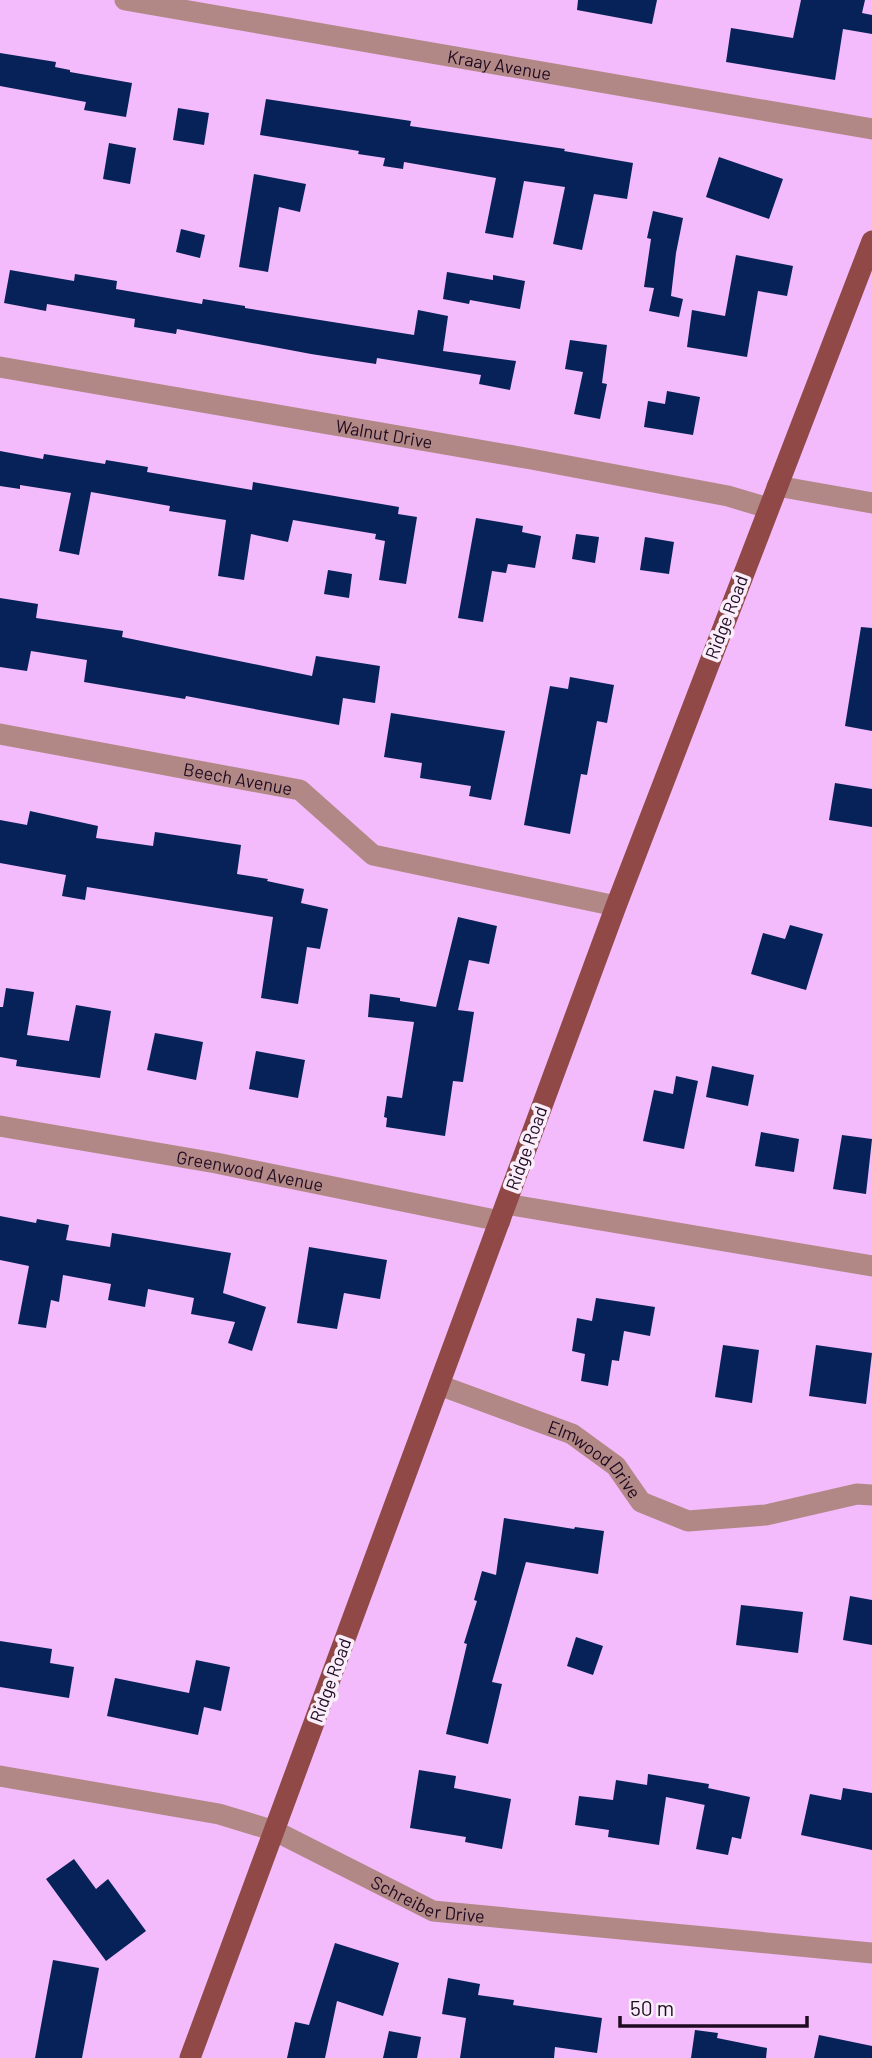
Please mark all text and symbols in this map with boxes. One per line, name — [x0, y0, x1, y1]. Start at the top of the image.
street label: Kraay Avenue — [446, 45, 553, 84]
street label: Walnut Drive — [334, 414, 434, 453]
street label: Ridge Road — [700, 572, 752, 662]
street label: Beech Avenue — [182, 757, 294, 799]
street label: Ridge Road — [501, 1103, 551, 1193]
street label: Greenwood Avenue — [175, 1145, 325, 1196]
street label: Elmwood Drive — [545, 1415, 646, 1502]
street label: Ridge Road — [305, 1635, 355, 1725]
street label: Schreiber Drive — [368, 1871, 486, 1927]
scale bar — [620, 1984, 807, 2028]
text: 50 m — [630, 1995, 674, 2020]

